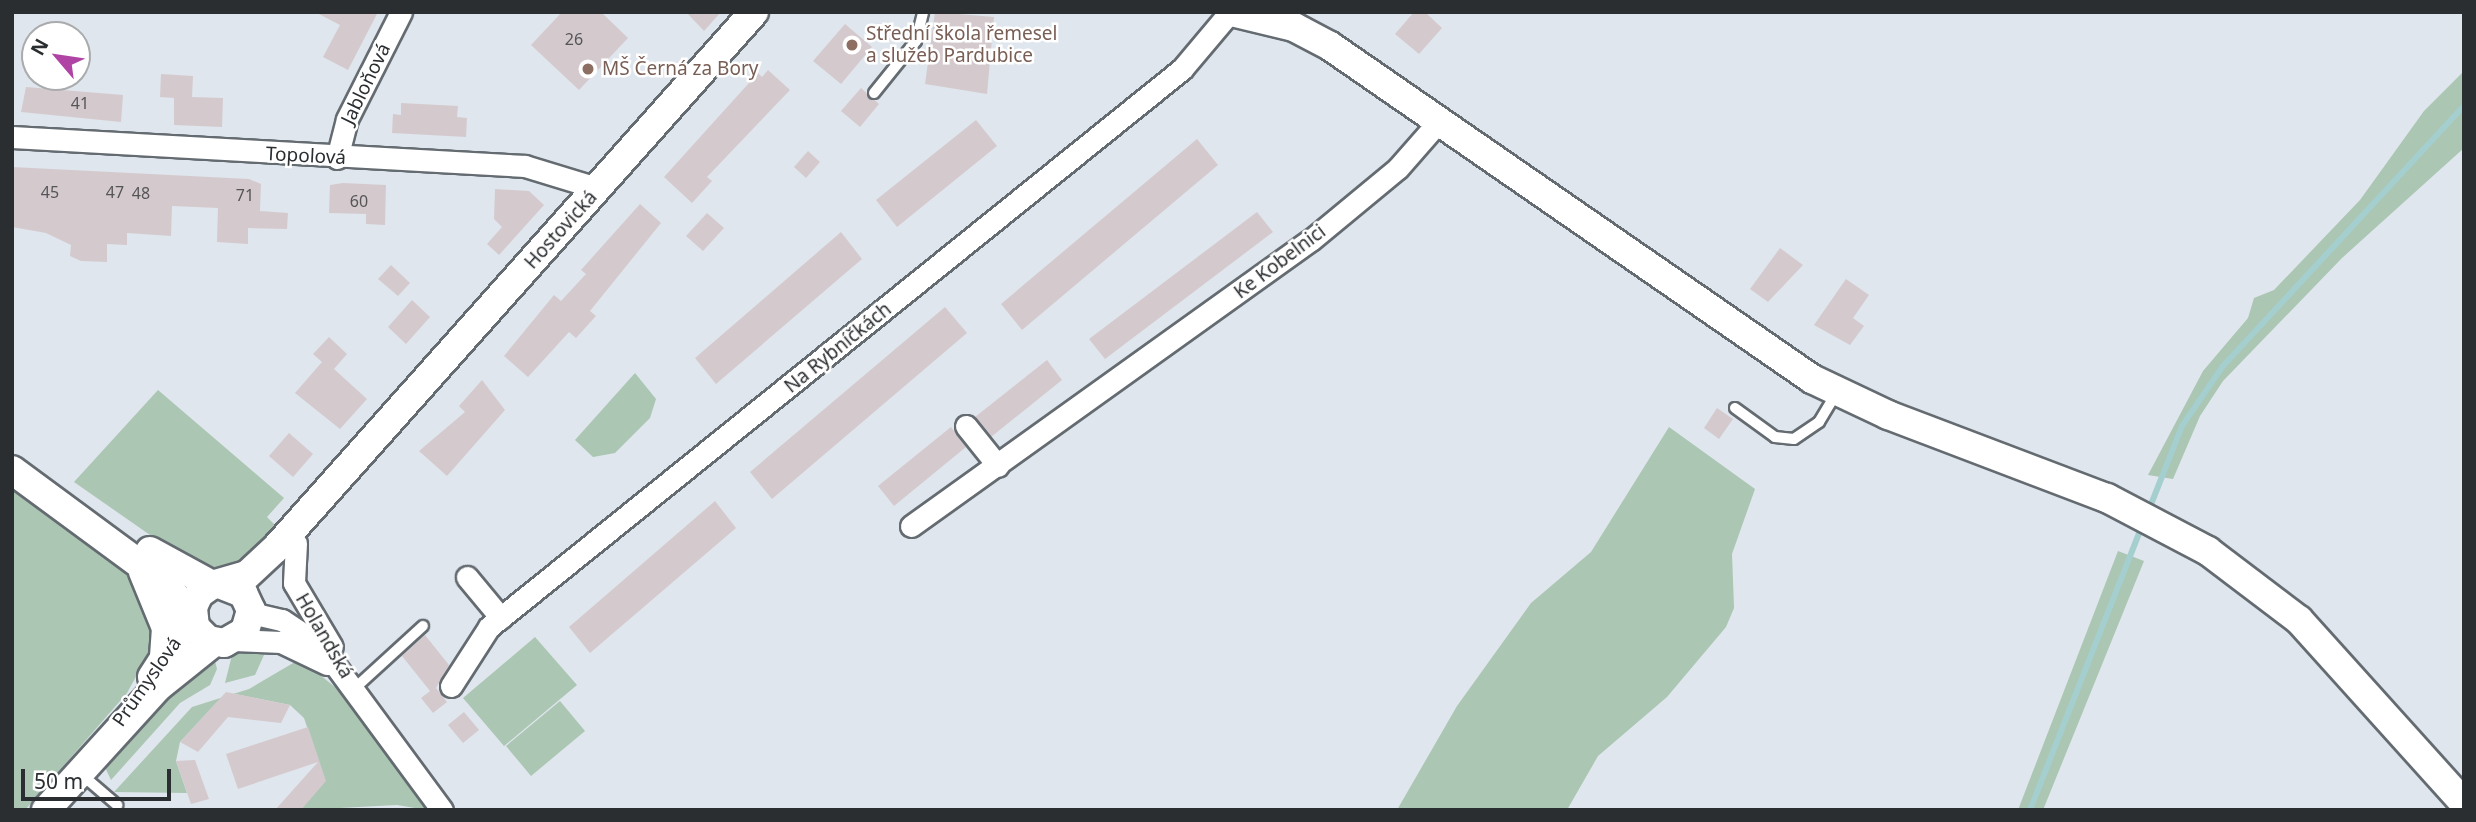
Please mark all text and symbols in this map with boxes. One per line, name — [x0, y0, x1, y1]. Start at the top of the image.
north arrow — [21, 21, 91, 91]
place label: Střední škola řemesel a služeb Pardubice — [866, 23, 1057, 67]
house number: 26 — [565, 29, 583, 49]
text: N — [24, 34, 54, 60]
marker: Střední škola řemesel a služeb Pardubice — [844, 37, 860, 53]
street label: Jabloňová — [337, 40, 395, 128]
place label: MŠ Černá za Bory — [602, 58, 758, 80]
marker: MŠ Černá za Bory — [580, 61, 596, 77]
house number: 41 — [71, 93, 89, 113]
street label: Topolová — [265, 143, 347, 169]
house number: 45 — [41, 182, 59, 202]
house number: 47 — [106, 182, 124, 202]
house number: 48 — [132, 183, 150, 203]
house number: 71 — [236, 185, 254, 205]
street label: Hostovická — [520, 186, 602, 274]
house number: 60 — [350, 191, 368, 211]
street label: Ke Kobelnici — [1230, 220, 1330, 304]
street label: Na Rybníčkách — [780, 298, 896, 398]
street label: Holandská — [291, 589, 357, 683]
street label: Průmyslová — [108, 633, 186, 731]
scale bar — [24, 756, 175, 800]
text: 50 m — [34, 767, 83, 795]

